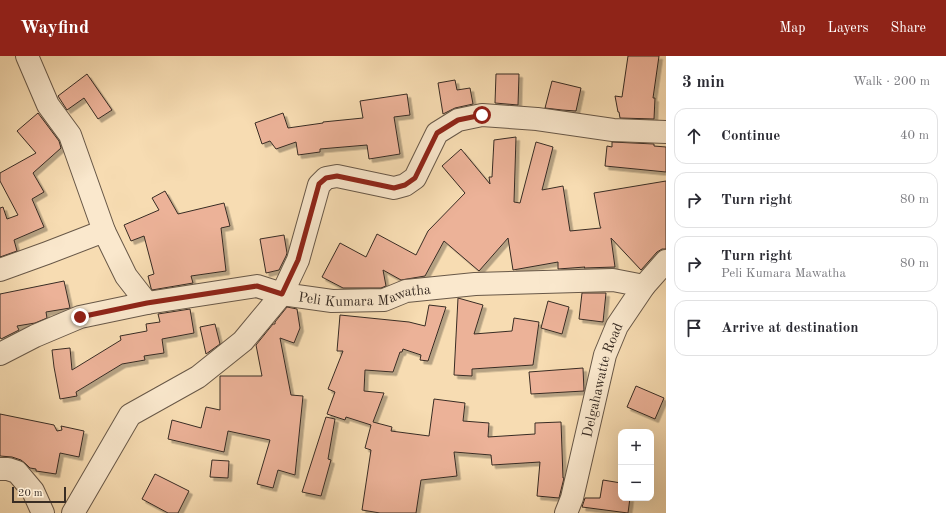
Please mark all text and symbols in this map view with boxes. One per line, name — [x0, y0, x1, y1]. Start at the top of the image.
text: Wayfind — [20, 19, 89, 38]
text: Map — [780, 21, 806, 35]
text: Layers — [828, 21, 869, 35]
text: Share — [891, 21, 926, 35]
text: 3 min — [682, 74, 725, 91]
text: Walk · 200 m — [853, 75, 930, 88]
route start — [473, 106, 491, 124]
icon: ahead — [683, 125, 705, 147]
text: Continue — [721, 129, 780, 144]
text: 40 m — [900, 129, 929, 142]
icon: right — [683, 189, 705, 211]
text: Turn right — [721, 193, 792, 208]
text: 80 m — [900, 193, 929, 206]
text: Turn right — [721, 249, 792, 264]
icon: right — [683, 253, 705, 275]
text: 80 m — [900, 257, 929, 270]
text: Peli Kumara Mawatha — [721, 267, 846, 280]
street label: Peli Kumara Mawatha — [297, 283, 432, 309]
route end — [71, 308, 89, 326]
icon: arrive — [683, 317, 705, 339]
street label: Delgahawatte Road — [580, 321, 626, 439]
text: Arrive at destination — [721, 321, 859, 336]
map controls — [618, 429, 654, 501]
button: + — [618, 429, 654, 465]
button: − — [618, 465, 654, 501]
scale bar — [12, 485, 66, 504]
text: 20 m — [18, 488, 43, 499]

